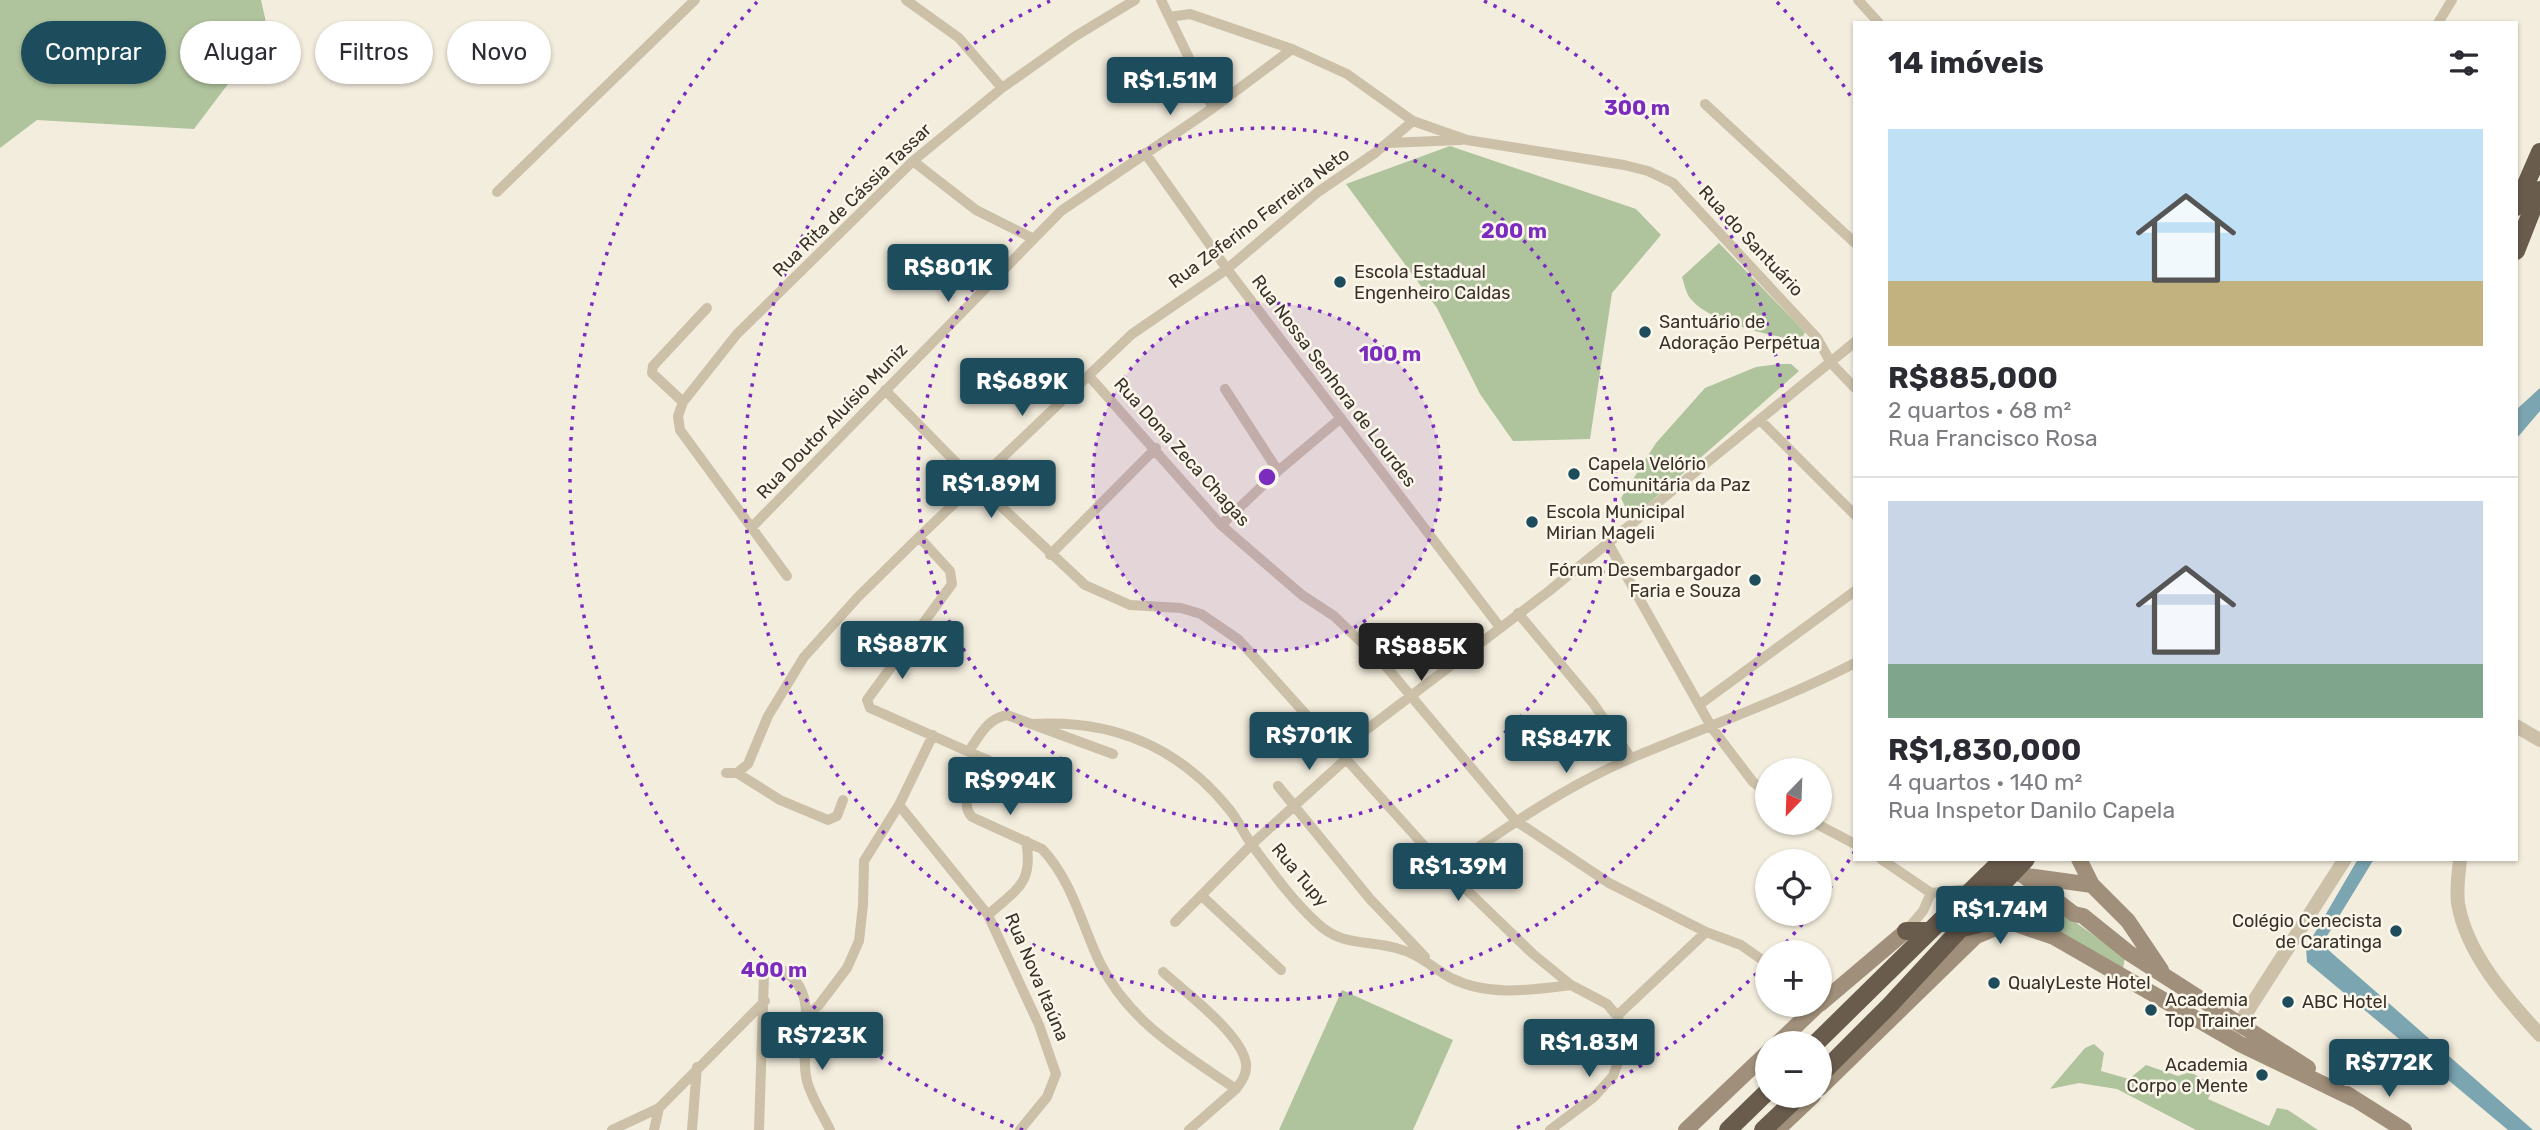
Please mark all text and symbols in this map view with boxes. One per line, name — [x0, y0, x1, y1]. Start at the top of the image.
chip: Comprar — [21, 21, 166, 84]
chip: Alugar — [180, 21, 301, 84]
chip: Filtros — [315, 21, 433, 84]
chip: Novo — [447, 21, 551, 84]
icon: filters — [2445, 44, 2483, 82]
text: 14 imóveis — [1888, 45, 2044, 81]
pin: R$1.51M — [1105, 58, 1235, 117]
text: R$1.51M — [1123, 66, 1217, 94]
text: 300 m — [1604, 95, 1670, 120]
street label: Rua Rita de Cássia Tassar — [768, 118, 936, 282]
street label: Rua Zeferino Ferreira Neto — [1164, 143, 1354, 293]
icon: home — [2123, 175, 2249, 301]
street label: Rua do Santuário — [1694, 181, 1808, 301]
text: 200 m — [1481, 218, 1547, 243]
pin: R$801K — [891, 244, 1005, 304]
text: R$801K — [903, 253, 993, 281]
place label: Escola Estadual Engenheiro Caldas — [1354, 261, 1510, 304]
street label: Rua Nossa Senhora de Lourdes — [1247, 271, 1421, 491]
marker: Escola Estadual Engenheiro Caldas — [1332, 274, 1348, 290]
place label: Santuário de Adoração Perpétua — [1659, 311, 1820, 354]
marker: Santuário de Adoração Perpétua — [1637, 324, 1653, 340]
street label: Rua Doutor Aluísio Muniz — [752, 339, 912, 503]
text: 100 m — [1359, 341, 1421, 366]
pin: R$689K — [965, 358, 1079, 418]
text: R$885,000 — [1888, 360, 2058, 396]
text: R$689K — [976, 367, 1068, 395]
street label: Rua Dona Zeca Chagas — [1109, 373, 1255, 531]
text: 2 quartos · 68 m² — [1888, 396, 2071, 424]
text: Rua Francisco Rosa — [1888, 424, 2098, 452]
place label: Capela Velório Comunitária da Paz — [1588, 453, 1750, 496]
pin: R$1.89M — [926, 461, 1056, 520]
centre of rings — [1255, 465, 1279, 489]
marker: Capela Velório Comunitária da Paz — [1566, 466, 1582, 482]
text: R$1.89M — [942, 469, 1040, 497]
place label: Escola Municipal Mirian Mageli — [1546, 501, 1685, 544]
marker: Escola Municipal Mirian Mageli — [1524, 514, 1540, 530]
icon: home — [2123, 547, 2249, 673]
place label: Fórum Desembargador Faria e Souza — [1549, 559, 1741, 602]
marker: Fórum Desembargador Faria e Souza — [1747, 572, 1763, 588]
pin: R$887K — [845, 622, 959, 681]
pin: R$885K — [1364, 624, 1478, 683]
text: R$887K — [857, 630, 947, 658]
text: R$885K — [1375, 632, 1467, 660]
pin: R$701K — [1252, 712, 1366, 772]
pin: R$847K — [1509, 716, 1623, 775]
text: R$701K — [1266, 721, 1352, 749]
text: R$847K — [1521, 724, 1611, 752]
text: R$1,830,000 — [1888, 732, 2081, 768]
pin: R$994K — [953, 758, 1067, 817]
north arrow — [1755, 758, 1832, 835]
map controls — [1755, 758, 1832, 1108]
text: R$994K — [964, 766, 1056, 794]
text: 4 quartos · 140 m² — [1888, 768, 2082, 796]
text: Rua Inspetor Danilo Capela — [1888, 796, 2175, 824]
street label: Rua Tupy — [1267, 839, 1333, 911]
pin: R$1.39M — [1393, 844, 1523, 903]
button: locate — [1755, 849, 1832, 926]
text: R$1.39M — [1409, 852, 1507, 880]
pin: R$1.74M — [1935, 886, 2065, 946]
text: R$1.74M — [1952, 895, 2048, 923]
street label: Rua Nova Itaúna — [1000, 910, 1074, 1044]
place label: Colégio Cenecista de Caratinga — [2232, 910, 2382, 953]
marker: Colégio Cenecista de Caratinga — [2388, 923, 2404, 939]
button: + — [1755, 940, 1832, 1017]
text: 400 m — [741, 957, 807, 982]
place label: QualyLeste Hotel — [2008, 972, 2151, 994]
marker: QualyLeste Hotel — [1986, 975, 2002, 991]
place label: Academia Top Trainer — [2165, 989, 2257, 1032]
place label: ABC Hotel — [2302, 991, 2387, 1013]
marker: ABC Hotel — [2280, 994, 2296, 1010]
marker: Academia Top Trainer — [2143, 1002, 2159, 1018]
pin: R$723K — [765, 1012, 879, 1072]
pin: R$1.83M — [1524, 1020, 1654, 1079]
text: R$723K — [777, 1021, 867, 1049]
text: R$1.83M — [1540, 1028, 1638, 1056]
button: − — [1755, 1031, 1832, 1108]
pin: R$772K — [2332, 1040, 2446, 1099]
text: R$772K — [2345, 1048, 2433, 1076]
place label: Academia Corpo e Mente — [2127, 1054, 2248, 1097]
marker: Academia Corpo e Mente — [2254, 1067, 2270, 1083]

